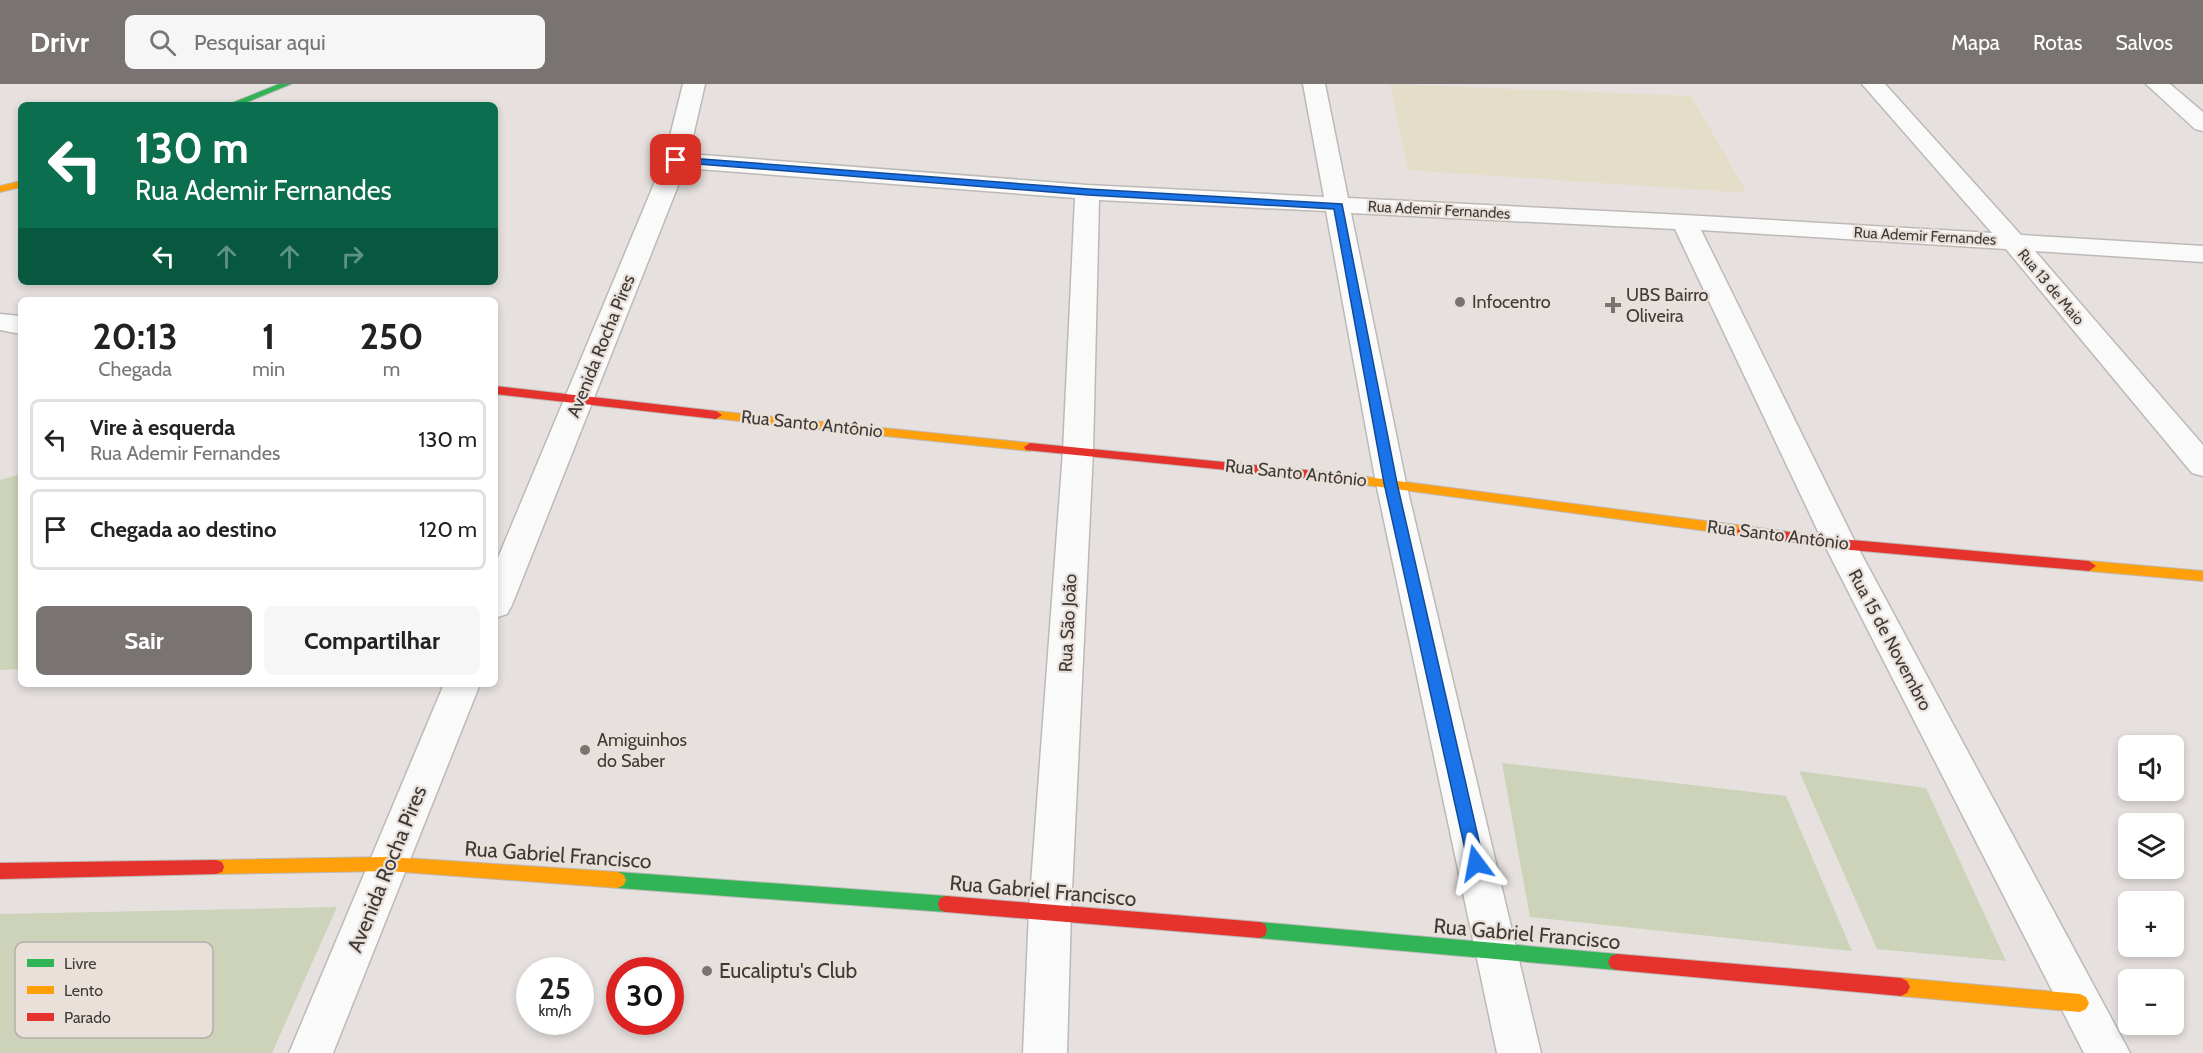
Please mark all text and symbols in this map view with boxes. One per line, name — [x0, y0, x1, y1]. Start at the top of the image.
search box — [125, 15, 545, 69]
text: Drivr — [30, 25, 89, 59]
icon: search — [146, 26, 179, 59]
text: Pesquisar aqui — [194, 29, 326, 56]
text: Mapa — [1951, 30, 2000, 55]
text: Rotas — [2033, 30, 2082, 55]
text: Salvos — [2115, 30, 2173, 55]
text: 130 m — [135, 122, 249, 174]
icon: left — [36, 126, 114, 204]
pin — [650, 134, 701, 185]
icon: arrive — [659, 143, 692, 176]
text: Rua Ademir Fernandes — [135, 174, 392, 207]
street label: Rua Ademir Fernandes — [1367, 197, 1511, 223]
street label: Rua Ademir Fernandes — [1853, 223, 1997, 249]
icon: left — [147, 240, 180, 273]
icon: ahead — [210, 240, 243, 273]
icon: ahead — [273, 240, 306, 273]
icon: right — [336, 240, 369, 273]
street label: Rua 13 de Maio — [2014, 245, 2088, 329]
street label: Avenida Rocha Pires — [562, 271, 640, 421]
place label: UBS Bairro Oliveira — [1626, 284, 1709, 327]
place label: Infocentro — [1472, 291, 1551, 313]
marker: Infocentro — [1453, 295, 1467, 309]
marker: UBS Bairro Oliveira — [1604, 296, 1622, 314]
text: 20:13 — [93, 314, 178, 358]
text: 1 — [262, 314, 275, 358]
text: 250 — [360, 314, 423, 358]
text: Chegada — [98, 357, 172, 381]
text: min — [252, 357, 285, 381]
text: m — [383, 357, 400, 381]
street label: Rua Santo Antônio — [740, 406, 884, 442]
text: Vire à esquerda — [90, 414, 235, 441]
icon: left — [39, 423, 72, 456]
text: 130 m — [418, 426, 477, 453]
text: Rua Ademir Fernandes — [90, 441, 280, 465]
street label: Rua Santo Antônio — [1224, 455, 1368, 491]
icon: arrive — [39, 513, 72, 546]
street label: Rua Santo Antônio — [1706, 515, 1850, 555]
text: Chegada ao destino — [90, 516, 276, 543]
text: 120 m — [419, 516, 477, 543]
street label: Rua 15 de Novembro — [1843, 566, 1937, 715]
street label: Rua São João — [1054, 573, 1082, 673]
button: Sair — [36, 606, 252, 675]
button: Compartilhar — [264, 606, 480, 675]
place label: Amiguinhos do Saber — [597, 729, 687, 772]
map controls — [2118, 735, 2184, 1035]
button: sound — [2118, 735, 2184, 801]
marker: Amiguinhos do Saber — [578, 743, 592, 757]
street label: Avenida Rocha Pires — [342, 782, 431, 956]
button: layers — [2118, 813, 2184, 879]
position arrow — [1444, 831, 1508, 895]
street label: Rua Gabriel Francisco — [464, 835, 652, 874]
street label: Rua Gabriel Francisco — [949, 870, 1138, 911]
button: + — [2118, 891, 2184, 957]
street label: Rua Gabriel Francisco — [1433, 913, 1622, 954]
legend — [15, 942, 213, 1038]
text: Livre — [64, 954, 96, 973]
speed limit sign: 30 — [606, 957, 684, 1035]
place label: Eucaliptu's Club — [719, 958, 857, 983]
marker: Eucaliptu's Club — [700, 964, 714, 978]
button: − — [2118, 969, 2184, 1035]
text: 25 — [539, 970, 571, 1007]
text: Lento — [64, 981, 103, 1000]
text: km/h — [539, 1002, 571, 1020]
text: Parado — [64, 1008, 111, 1027]

